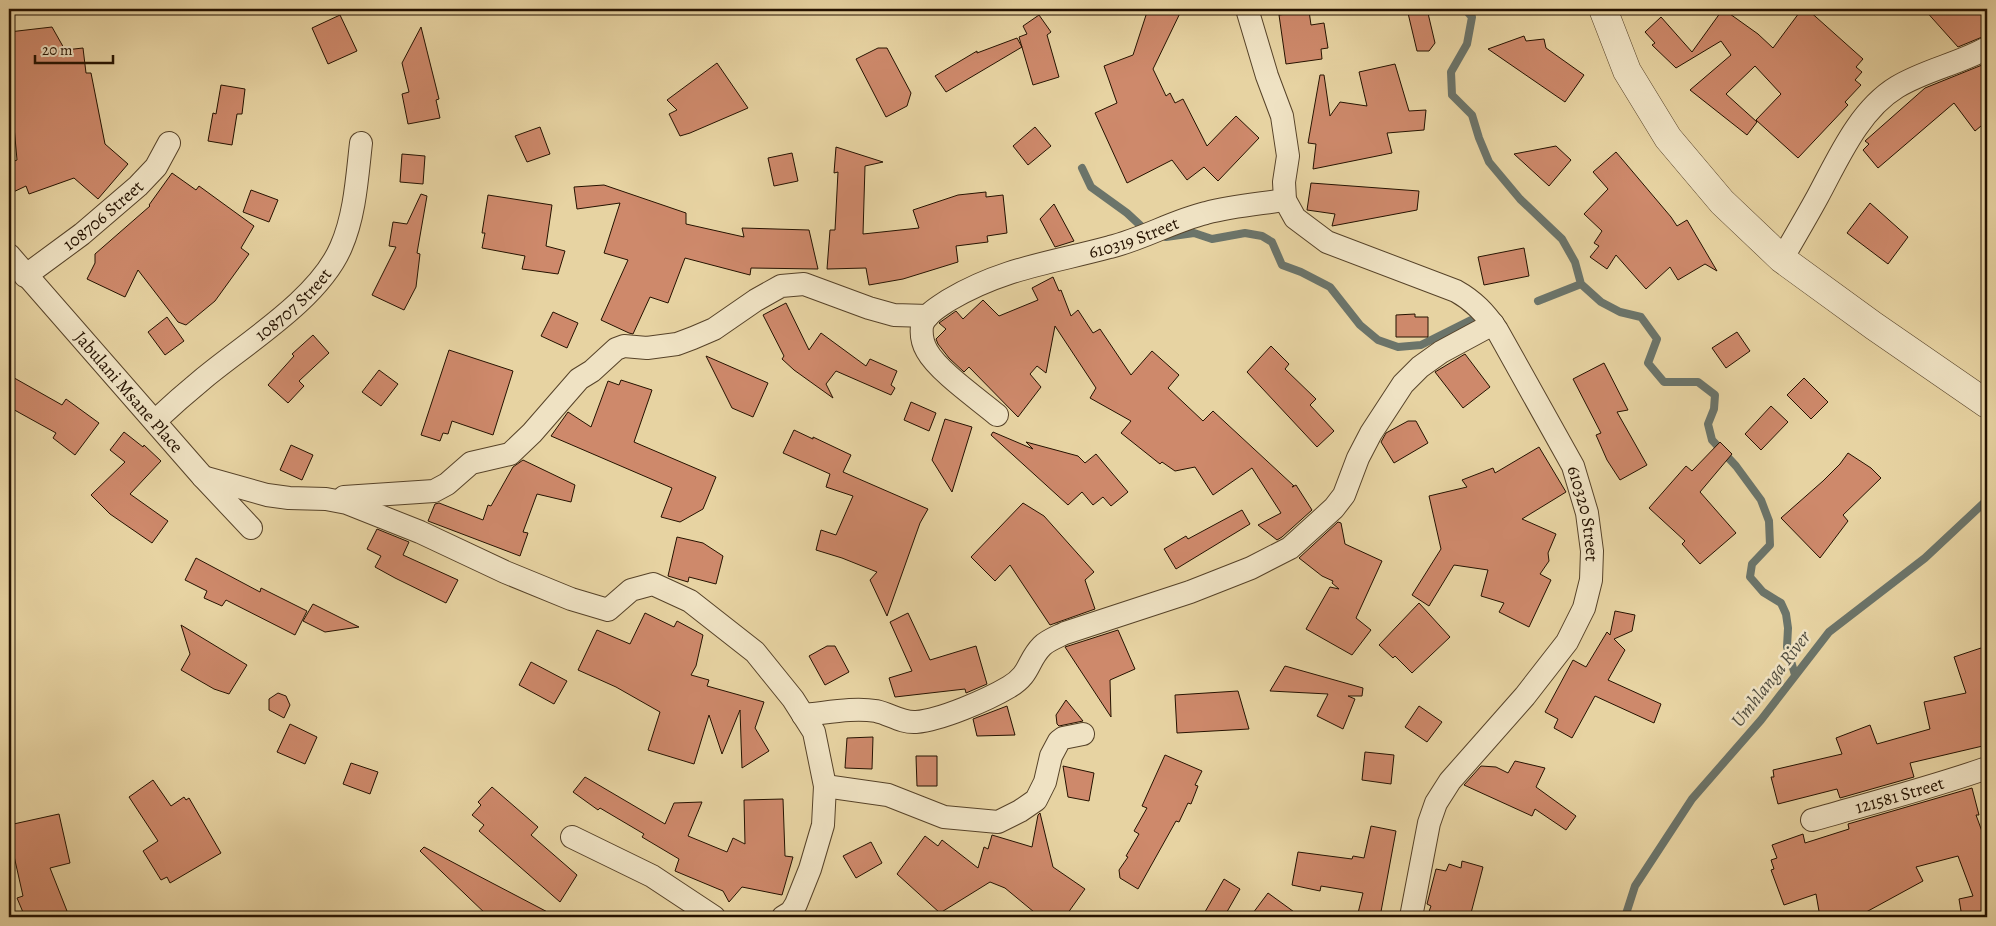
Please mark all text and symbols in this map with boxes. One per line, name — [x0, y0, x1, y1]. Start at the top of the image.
scale bar — [35, 32, 112, 64]
text: 20 m — [42, 40, 73, 60]
street label: 108706 Street — [58, 175, 149, 256]
street label: 610319 Street — [1086, 211, 1182, 264]
street label: 108707 Street — [250, 263, 337, 346]
street label: Jabulani Msane Place — [69, 326, 189, 458]
street label: 610320 Street — [1562, 463, 1604, 562]
water label: Umhlanga River — [1725, 624, 1818, 733]
street label: 121581 Street — [1852, 771, 1947, 819]

